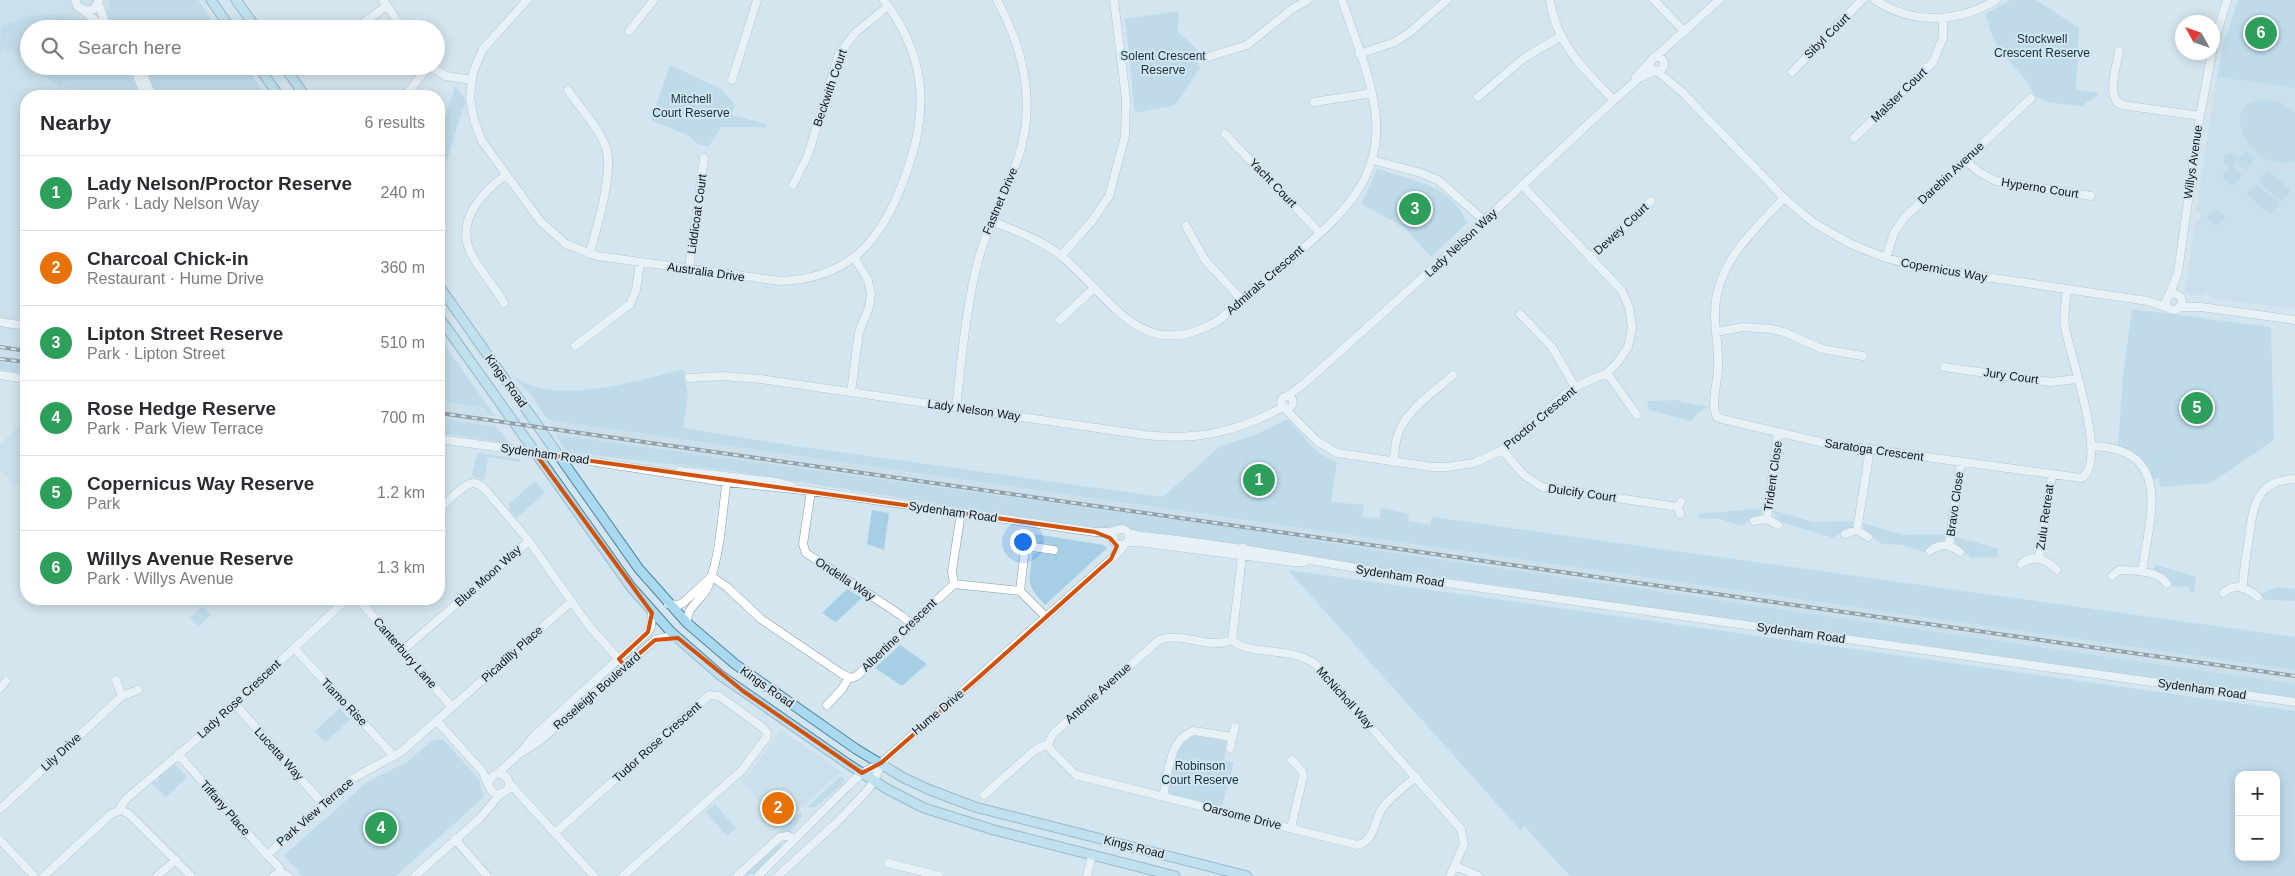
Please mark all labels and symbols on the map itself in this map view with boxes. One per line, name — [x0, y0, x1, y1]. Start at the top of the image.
street label: Sibyl Court — [1801, 10, 1853, 62]
pin: 6 — [2245, 14, 2277, 52]
north arrow — [2175, 15, 2220, 60]
park label: Stockwell Crescent Reserve — [1994, 32, 2090, 60]
street label: Beckwith Court — [810, 47, 850, 128]
park label: Solent Crescent Reserve — [1120, 49, 1206, 77]
street label: Malster Court — [1868, 64, 1930, 125]
park label: Mitchell Court Reserve — [652, 92, 730, 120]
street label: Willys Avenue — [2181, 124, 2205, 200]
street label: Darebin Avenue — [1915, 139, 1987, 207]
street label: Yacht Court — [1246, 156, 1300, 211]
street label: Fastnet Drive — [980, 165, 1021, 237]
street label: Liddicoat Court — [684, 172, 710, 255]
street label: Hyperno Court — [2000, 175, 2080, 201]
pin: 3 — [1399, 190, 1431, 228]
street label: Dewey Court — [1591, 200, 1652, 258]
street label: Lady Nelson Way — [1422, 206, 1500, 280]
street label: Admirals Crescent — [1223, 242, 1307, 317]
street label: Copernicus Way — [1900, 256, 1988, 284]
street label: Australia Drive — [666, 260, 746, 284]
street label: Kings Road — [482, 352, 530, 410]
street label: Jury Court — [1983, 365, 2040, 387]
street label: Proctor Crescent — [1501, 383, 1579, 452]
pin: 5 — [2181, 389, 2213, 427]
street label: Lady Nelson Way — [927, 397, 1021, 423]
street label: Saratoga Crescent — [1823, 436, 1925, 464]
street label: Trident Close — [1761, 440, 1785, 512]
street label: Sydenham Road — [500, 441, 590, 467]
pin: 1 — [1243, 461, 1275, 499]
street label: Bravo Close — [1944, 470, 1967, 537]
street label: Dulcify Court — [1547, 481, 1618, 505]
street label: Zulu Retreat — [2033, 483, 2057, 551]
street label: Sydenham Road — [908, 499, 998, 525]
your location — [1010, 529, 1036, 555]
street label: Blue Moon Way — [452, 543, 524, 609]
street label: Ondella Way — [813, 555, 877, 603]
street label: Sydenham Road — [1355, 562, 1445, 590]
street label: Albertine Crescent — [859, 595, 940, 674]
street label: Canterbury Lane — [370, 615, 440, 692]
street label: Sydenham Road — [1756, 620, 1846, 646]
street label: Picadilly Place — [479, 623, 546, 685]
street label: Roseleigh Boulevard — [551, 649, 643, 733]
street label: Lady Rose Crescent — [194, 656, 284, 741]
street label: Antonie Avenue — [1062, 660, 1134, 726]
street label: Kings Road — [738, 663, 796, 711]
street label: McNicholl Way — [1313, 664, 1377, 732]
street label: Tiamo Rise — [318, 675, 370, 729]
street label: Sydenham Road — [2157, 676, 2247, 702]
street label: Hume Drive — [909, 686, 967, 738]
street label: Tudor Rose Crescent — [610, 698, 704, 785]
street label: Lucetta Way — [252, 725, 306, 783]
street label: Lily Drive — [38, 730, 84, 774]
park label: Robinson Court Reserve — [1161, 759, 1239, 787]
street label: Park View Terrace — [274, 775, 356, 849]
street label: Tiffany Place — [197, 777, 253, 839]
pin: 2 — [762, 789, 794, 827]
street label: Oarsome Drive — [1201, 799, 1283, 833]
pin: 4 — [365, 809, 397, 847]
street label: Kings Road — [1102, 833, 1166, 861]

